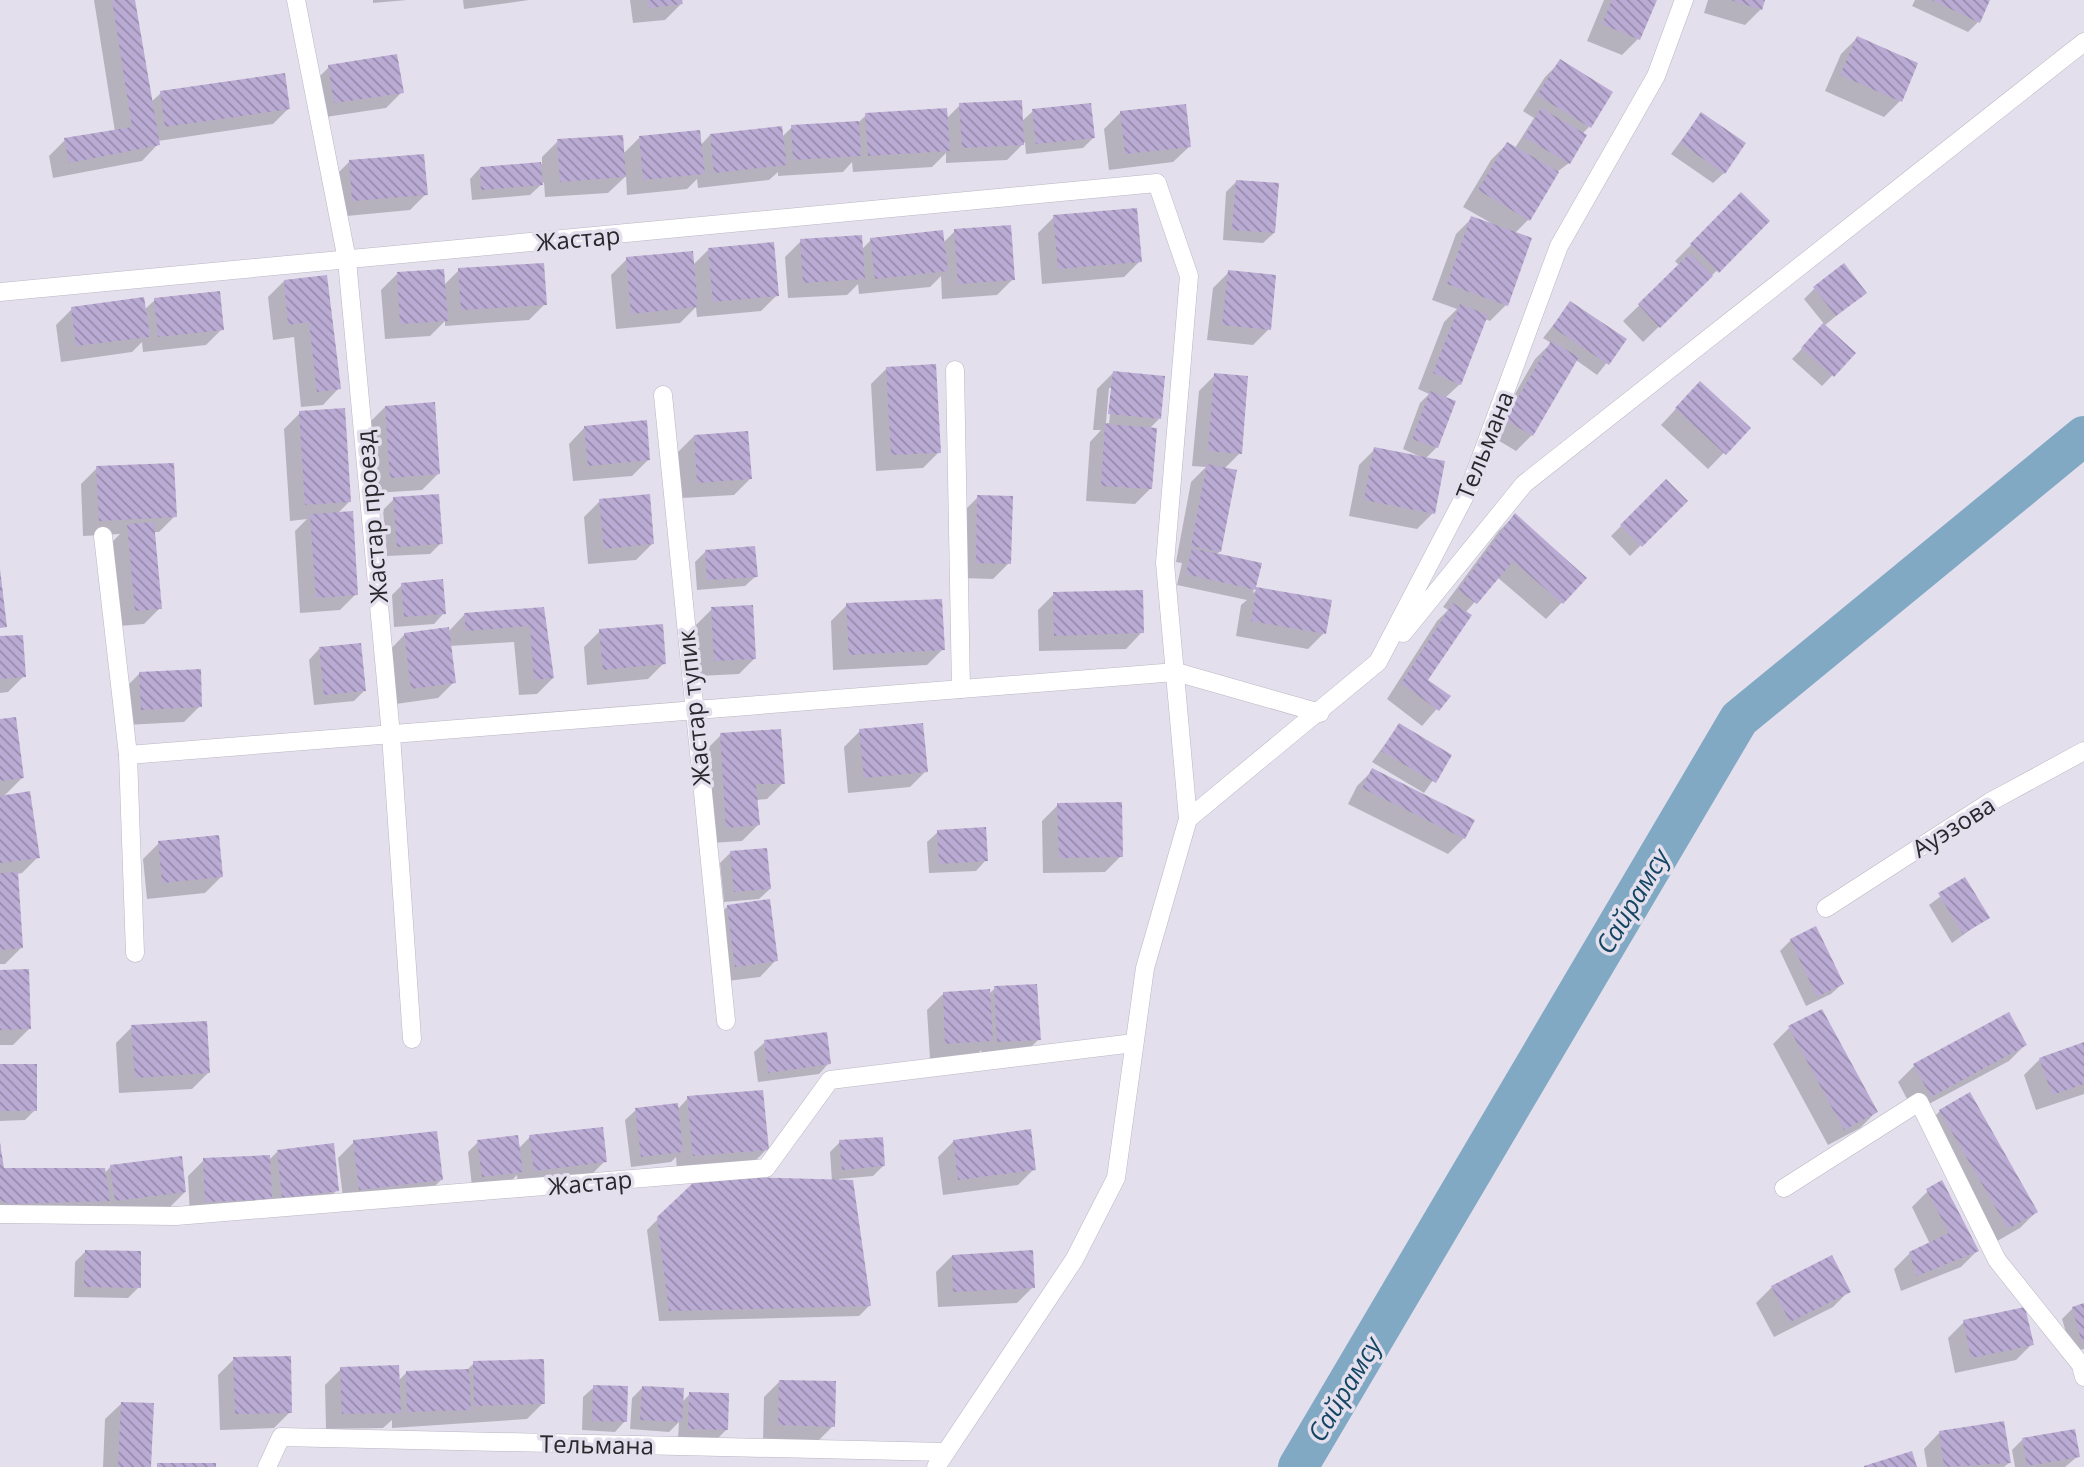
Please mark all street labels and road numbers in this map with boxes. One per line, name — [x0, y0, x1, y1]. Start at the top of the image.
street label: Жастар — [535, 218, 621, 258]
street label: Тельмана — [1447, 386, 1521, 504]
street label: Жастар проезд — [347, 429, 395, 605]
street label: Жастар тупик — [668, 628, 718, 788]
street label: Ауэзова — [1905, 788, 2001, 864]
street label: Жастар — [547, 1162, 633, 1202]
street label: Тельмана — [540, 1427, 654, 1461]

